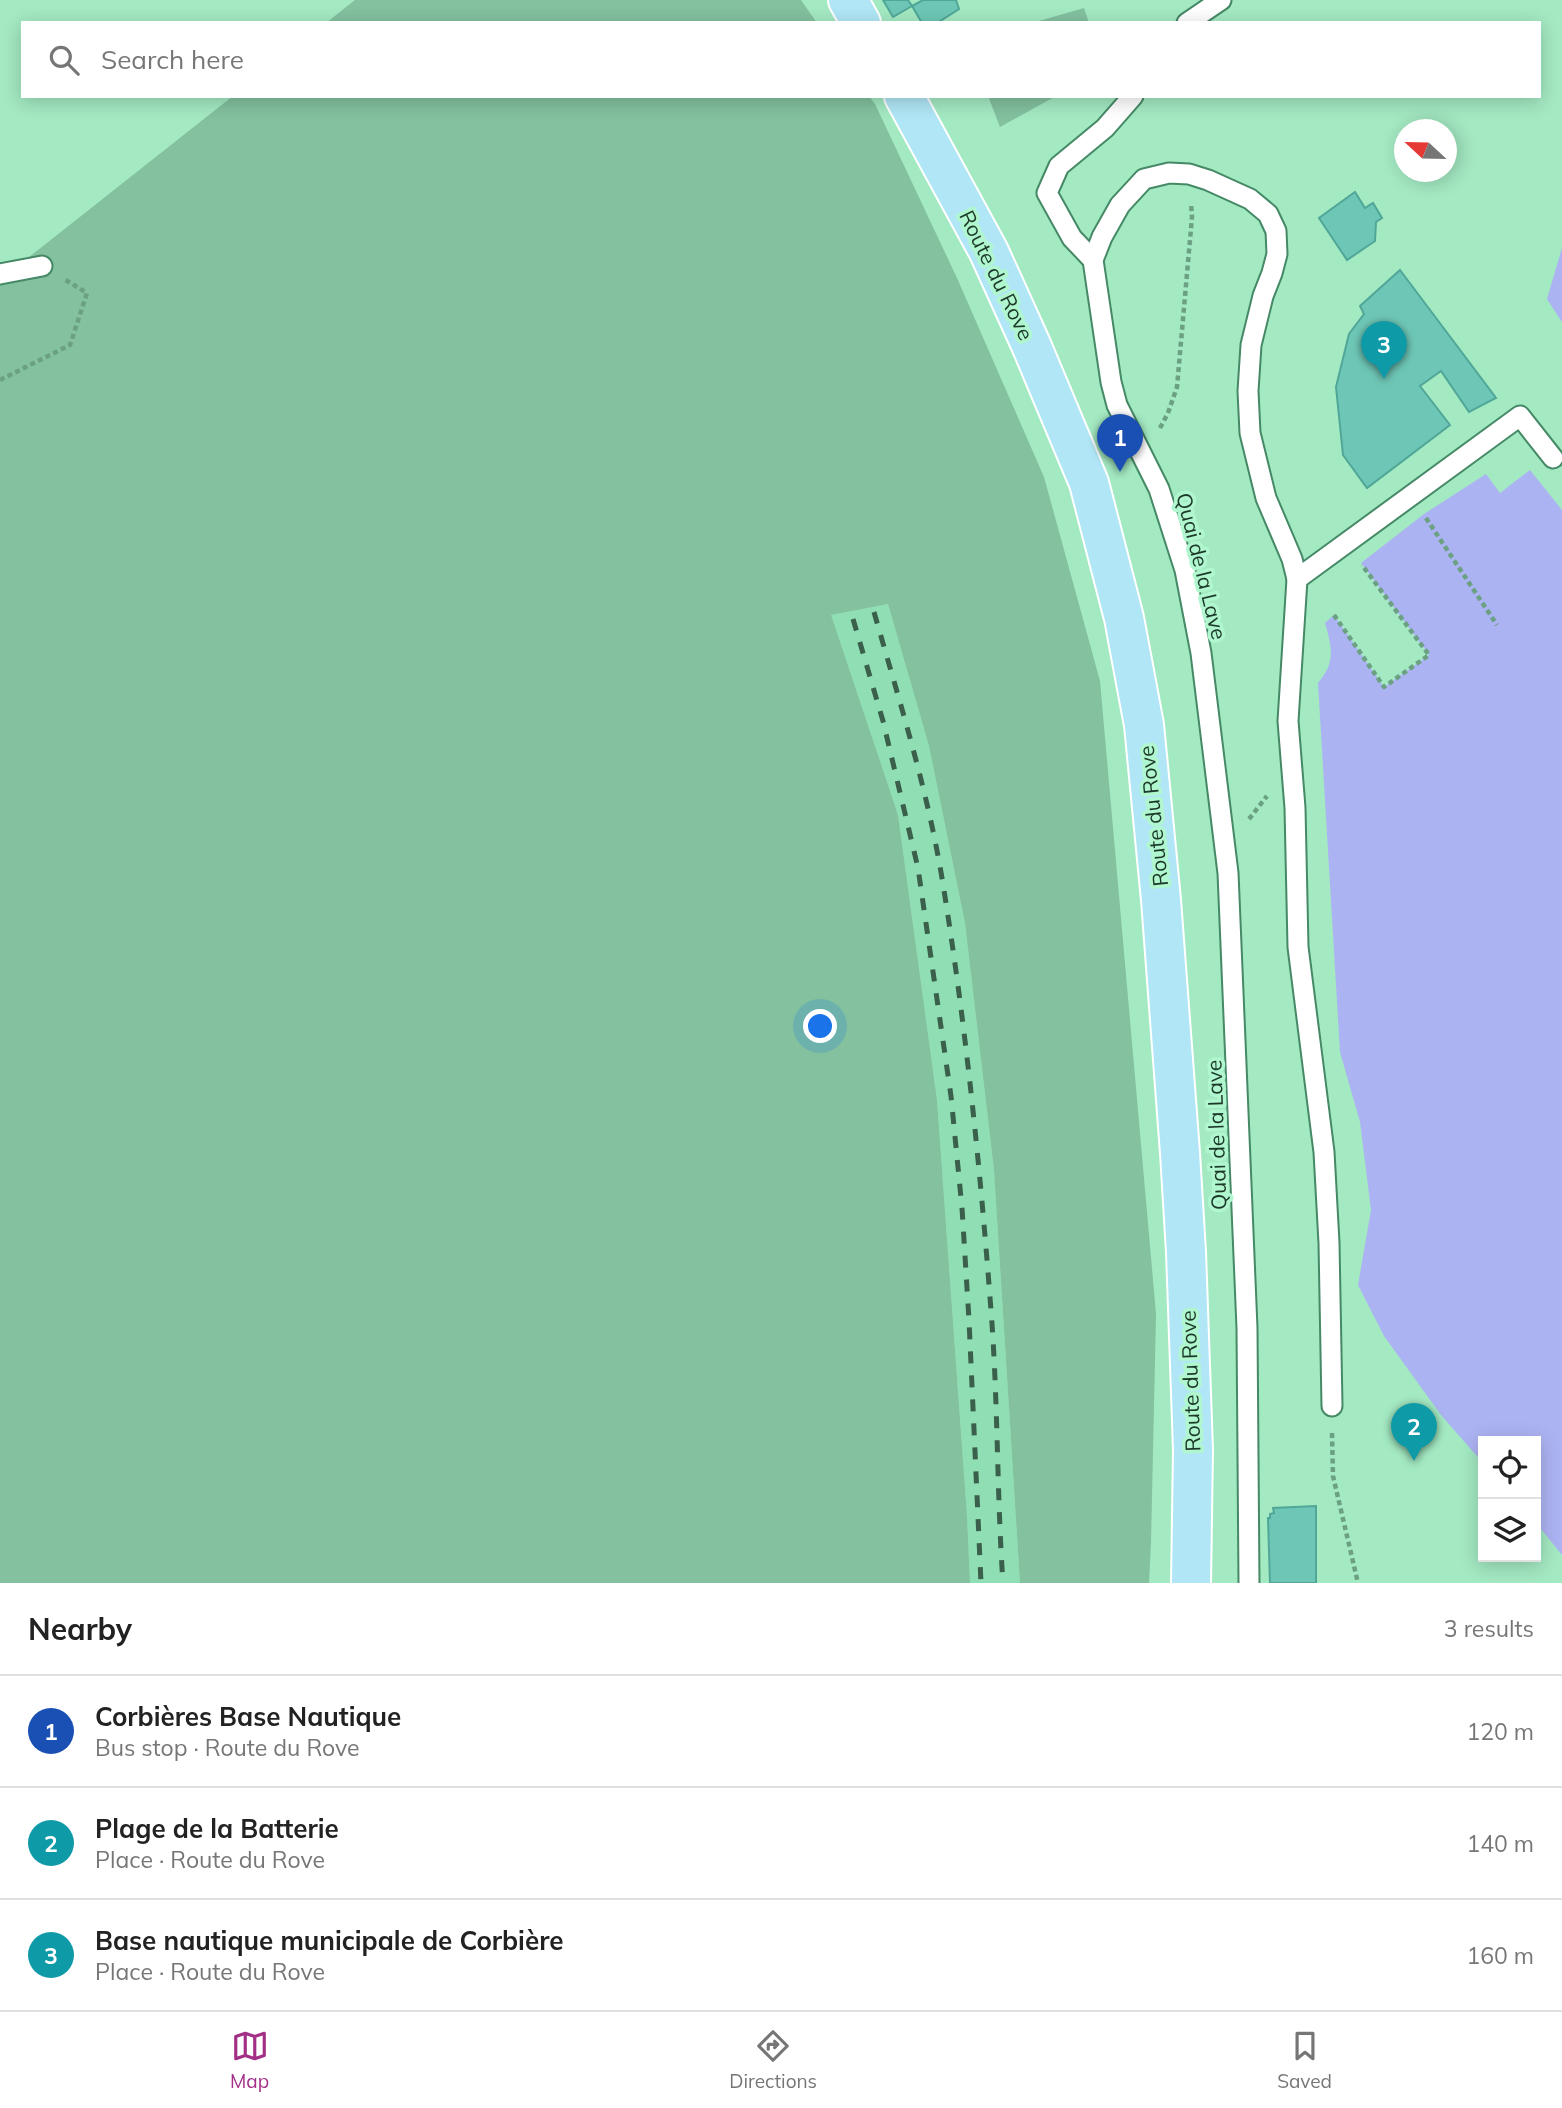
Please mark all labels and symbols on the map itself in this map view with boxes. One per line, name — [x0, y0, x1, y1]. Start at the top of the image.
north arrow — [1394, 119, 1457, 182]
street label: Route du Rove — [954, 206, 1040, 344]
pin: 3 — [1361, 321, 1407, 379]
pin: 1 — [1097, 414, 1143, 472]
street label: Quai de la Lave — [1171, 490, 1233, 642]
street label: Route du Rove — [1133, 744, 1173, 888]
your location — [803, 1009, 837, 1043]
street label: Quai de la Lave — [1200, 1059, 1232, 1211]
street label: Route du Rove — [1175, 1310, 1205, 1452]
pin: 2 — [1391, 1403, 1437, 1461]

